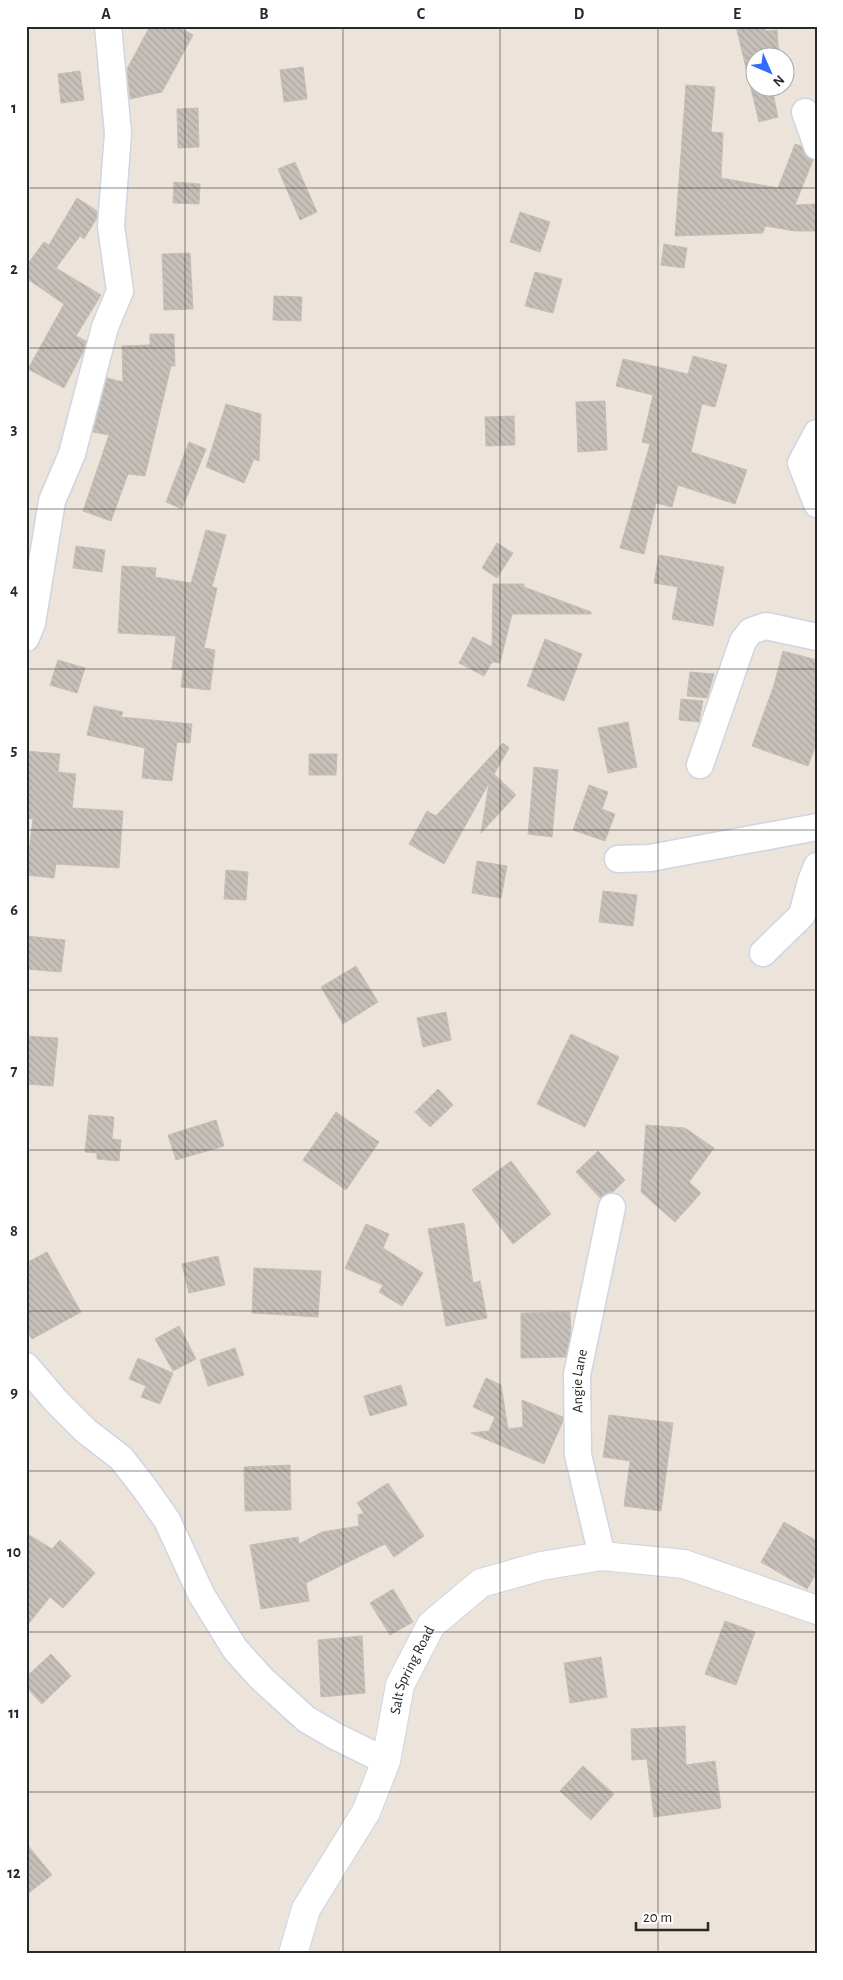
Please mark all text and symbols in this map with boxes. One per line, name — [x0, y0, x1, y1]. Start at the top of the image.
text: A — [101, 6, 111, 22]
text: B — [259, 6, 269, 22]
text: C — [417, 6, 426, 22]
text: D — [574, 6, 585, 22]
text: E — [733, 6, 741, 22]
north arrow — [746, 48, 796, 98]
text: N — [770, 72, 787, 89]
text: 1 — [11, 100, 17, 116]
text: 2 — [10, 261, 18, 277]
text: 3 — [11, 421, 18, 437]
text: 4 — [10, 582, 18, 598]
text: 5 — [11, 742, 18, 758]
text: 6 — [10, 902, 18, 918]
text: 7 — [11, 1063, 18, 1079]
text: 8 — [10, 1223, 18, 1239]
street label: Angie Lane — [569, 1348, 590, 1413]
text: 9 — [10, 1384, 18, 1400]
text: 10 — [7, 1544, 21, 1560]
street label: Salt Spring Road — [387, 1623, 437, 1715]
text: 11 — [8, 1705, 20, 1721]
text: 12 — [7, 1865, 21, 1881]
scale bar — [636, 1900, 708, 1932]
text: 20 m — [643, 1910, 672, 1925]

